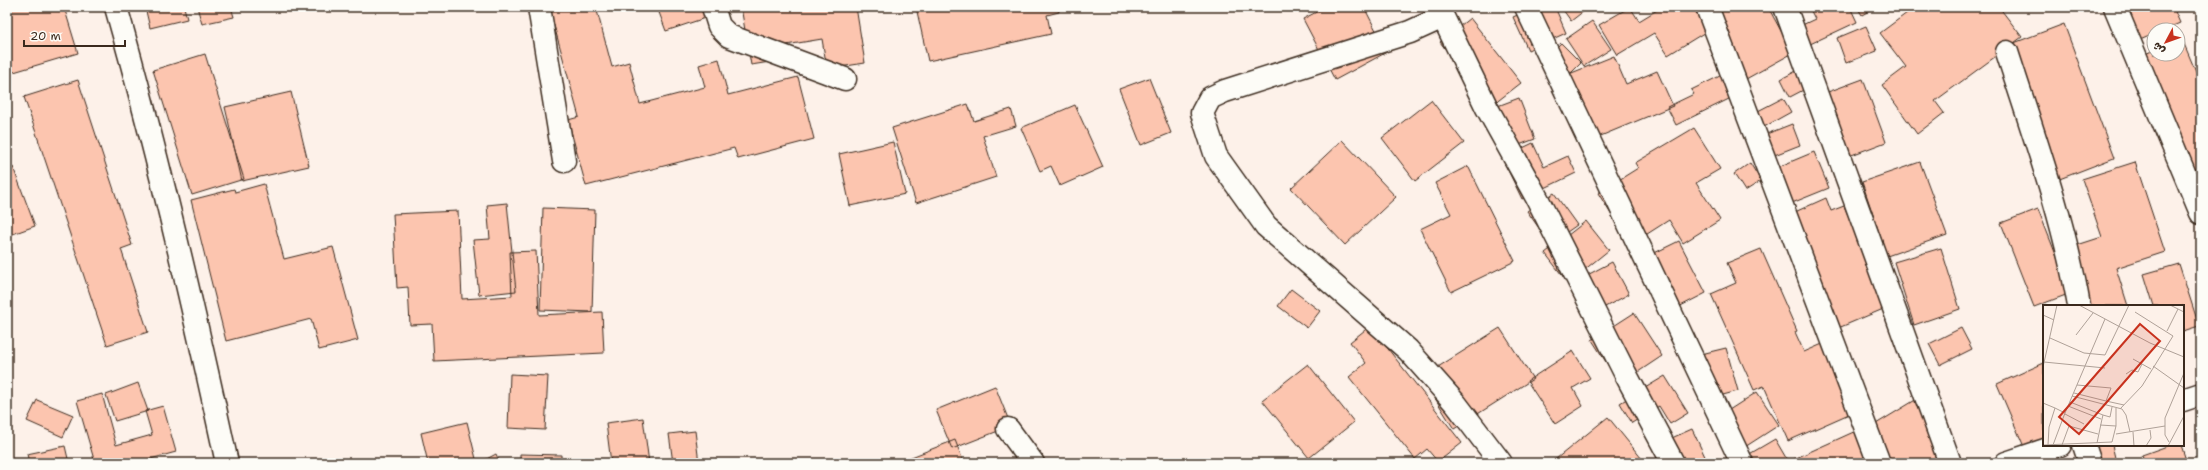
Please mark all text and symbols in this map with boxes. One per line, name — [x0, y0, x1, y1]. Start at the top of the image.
scale bar — [24, 22, 125, 48]
north arrow — [2146, 22, 2186, 62]
text: 20 m — [30, 28, 61, 44]
text: ش — [2149, 39, 2168, 58]
inset map — [2043, 305, 2184, 446]

